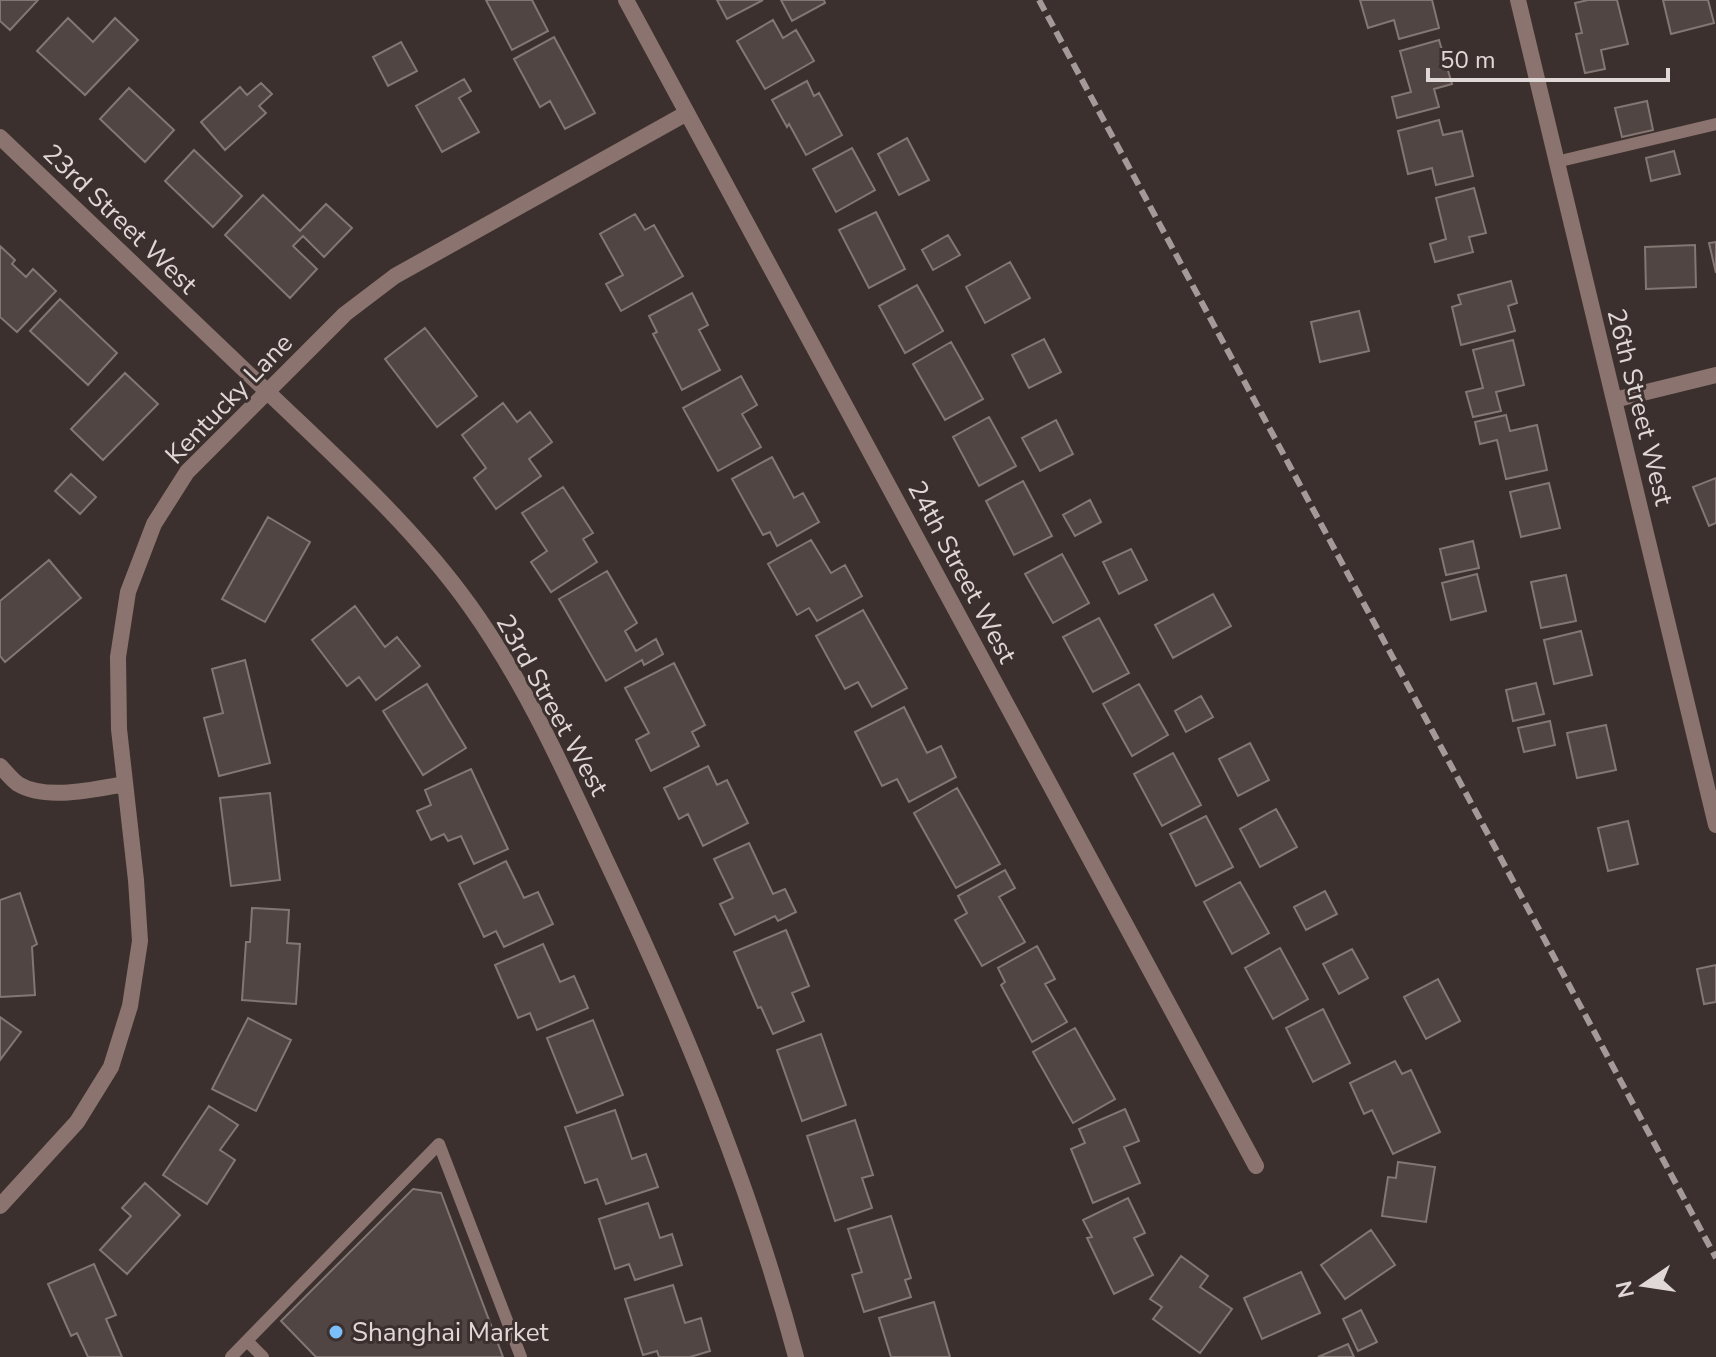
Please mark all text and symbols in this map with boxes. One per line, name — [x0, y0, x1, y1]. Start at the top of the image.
scale bar — [1428, 32, 1668, 82]
text: 50 m — [1440, 44, 1496, 76]
street label: 23rd Street West — [35, 136, 206, 302]
street label: 26th Street West — [1599, 305, 1682, 510]
street label: Kentucky Lane — [158, 326, 300, 472]
street label: 24th Street West — [899, 475, 1025, 670]
street label: 23rd Street West — [488, 608, 617, 803]
north arrow — [1604, 1245, 1684, 1325]
text: N — [1609, 1278, 1642, 1301]
place label: Shanghai Market — [352, 1315, 550, 1350]
marker: Shanghai Market — [327, 1323, 345, 1341]

